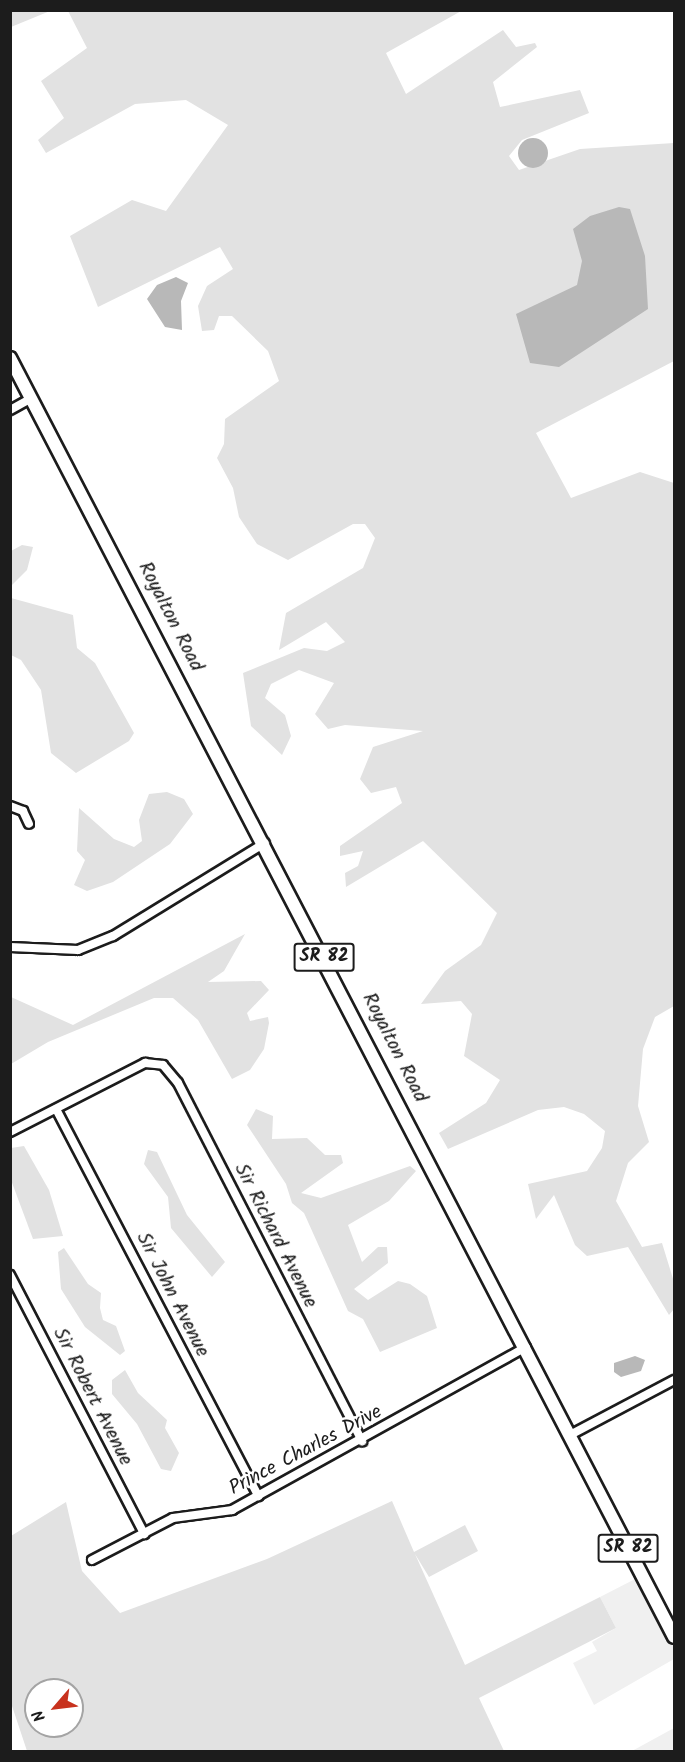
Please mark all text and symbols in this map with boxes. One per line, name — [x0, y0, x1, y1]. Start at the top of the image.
street label: Royalton Road — [132, 558, 208, 676]
road number: SR 82 — [292, 942, 356, 972]
street label: Royalton Road — [356, 989, 432, 1107]
street label: Sir Richard Avenue — [228, 1160, 322, 1312]
street label: Sir John Avenue — [130, 1229, 214, 1361]
street label: Sir Robert Avenue — [47, 1324, 137, 1470]
street label: Prince Charles Drive — [225, 1401, 387, 1501]
road number: SR 82 — [596, 1533, 660, 1563]
north arrow — [24, 1678, 84, 1738]
text: N — [26, 1705, 53, 1726]

